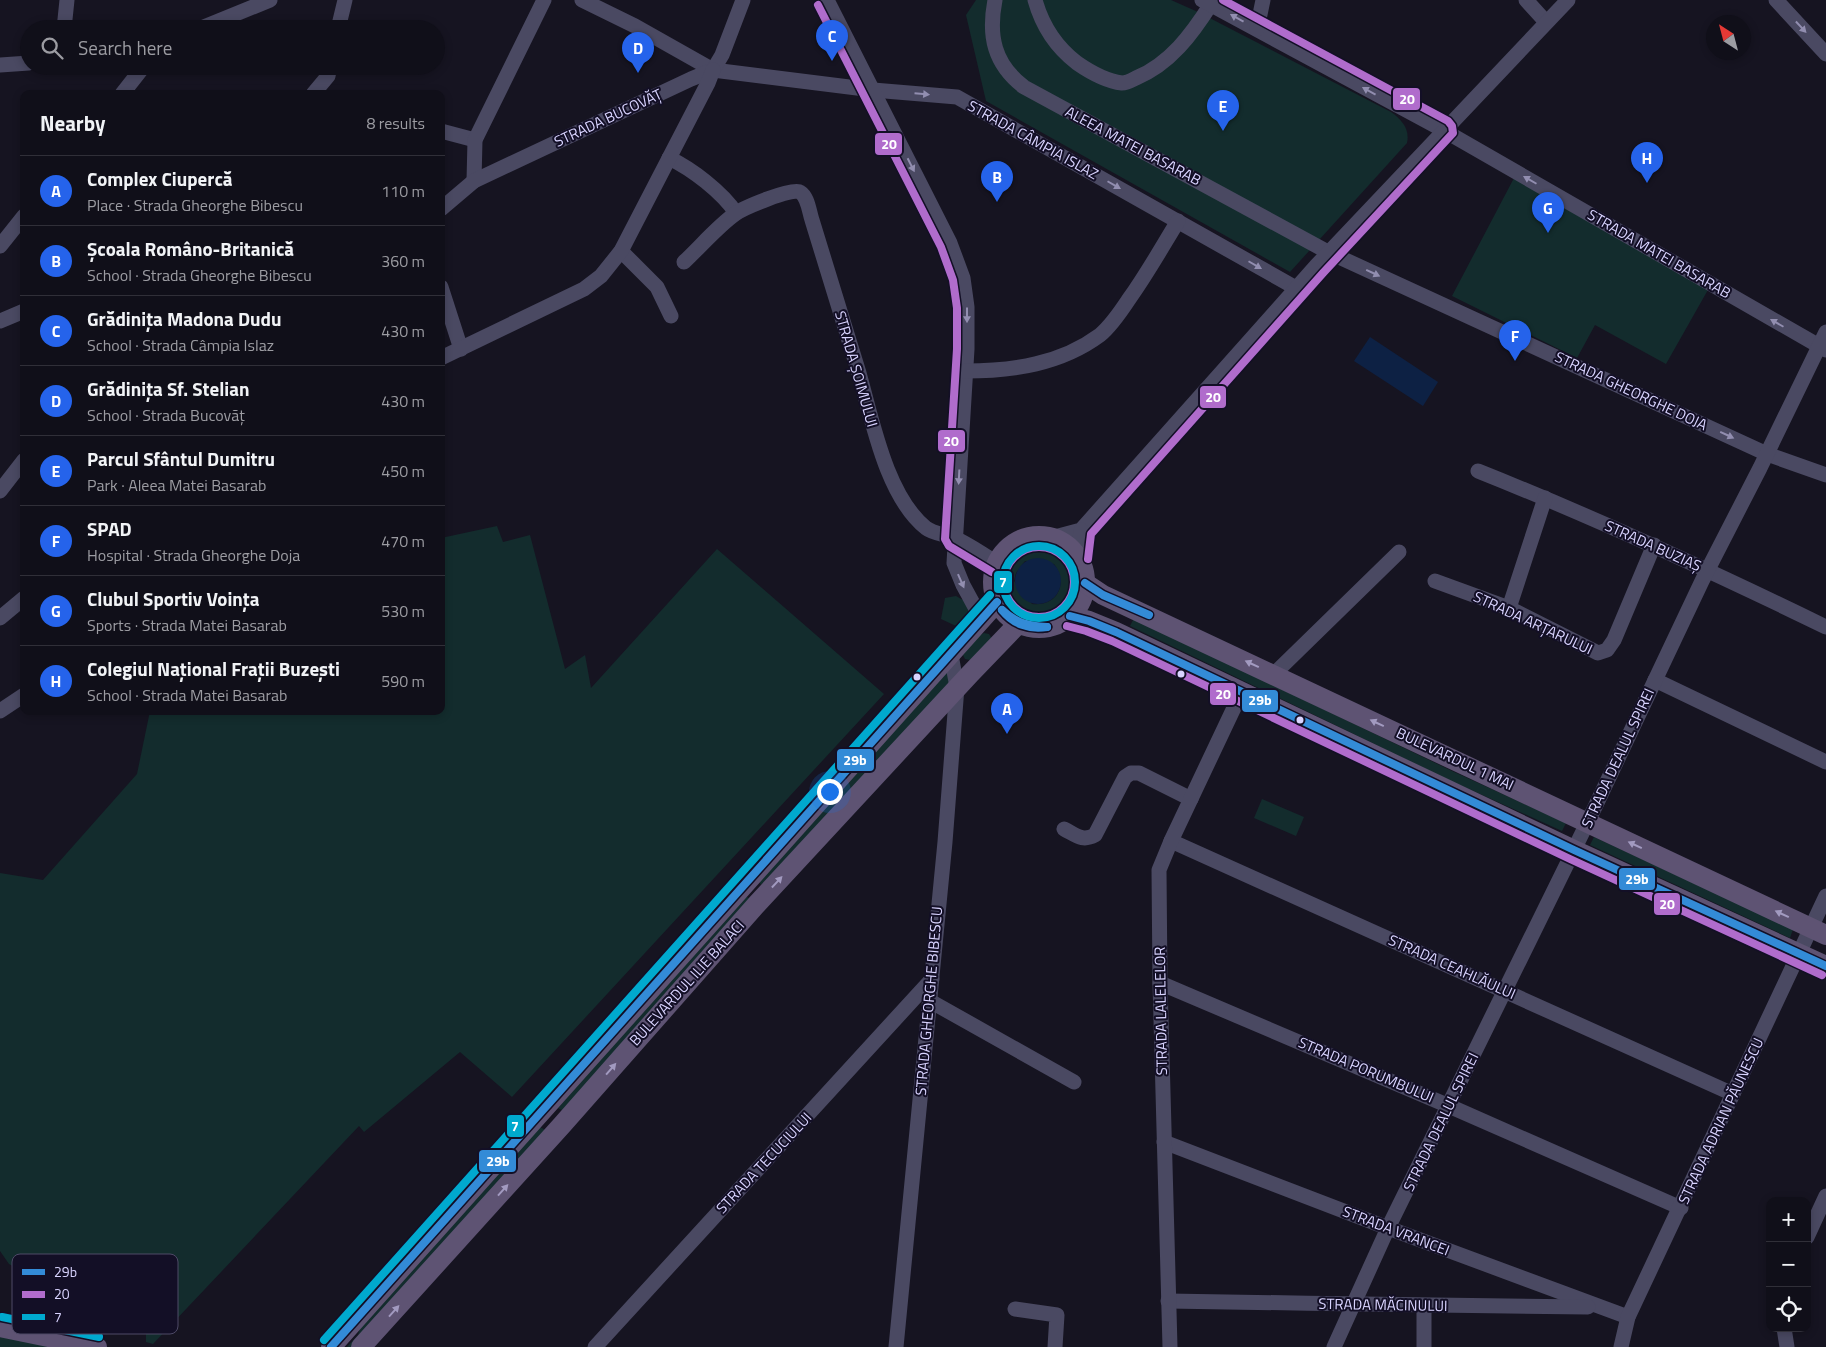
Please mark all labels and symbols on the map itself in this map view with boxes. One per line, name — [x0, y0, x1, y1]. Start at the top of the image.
one-way arrow — [1229, 14, 1244, 22]
north arrow — [1706, 15, 1751, 60]
pin: C — [816, 20, 848, 61]
one-way arrow — [1795, 20, 1807, 32]
pin: D — [622, 32, 654, 73]
street label: STRADA BUCOVĂȚ — [550, 82, 666, 153]
one-way arrow — [1363, 86, 1376, 95]
line badge: 20 — [1392, 87, 1421, 111]
text: 20 — [1399, 88, 1415, 109]
one-way arrow — [914, 90, 930, 98]
pin: E — [1207, 90, 1239, 131]
street label: STRADA CÂMPIA ISLAZ — [964, 94, 1103, 185]
street label: ALEEA MATEI BASARAB — [1061, 100, 1205, 191]
line badge: 20 — [874, 132, 903, 156]
text: 20 — [881, 133, 897, 154]
pin: H — [1631, 142, 1663, 183]
one-way arrow — [907, 157, 915, 172]
pin: B — [981, 161, 1013, 202]
one-way arrow — [1524, 176, 1537, 185]
one-way arrow — [1107, 180, 1121, 189]
pin: G — [1532, 192, 1564, 233]
street label: STRADA MATEI BASARAB — [1583, 203, 1735, 304]
one-way arrow — [1248, 261, 1263, 269]
one-way arrow — [1366, 269, 1380, 277]
one-way arrow — [963, 307, 971, 323]
street label: STRADA ȘOIMULUI — [829, 308, 884, 430]
one-way arrow — [1771, 318, 1784, 327]
pin: F — [1499, 320, 1531, 361]
street label: STRADA GHEORGHE DOJA — [1551, 345, 1711, 436]
line badge: 20 — [1199, 385, 1227, 409]
text: 20 — [1205, 386, 1221, 407]
line badge: 20 — [937, 429, 966, 453]
text: 20 — [943, 430, 959, 451]
one-way arrow — [1720, 432, 1734, 440]
one-way arrow — [954, 470, 962, 486]
street label: STRADA BUZIAȘ — [1601, 514, 1705, 577]
line badge: 7 — [993, 570, 1013, 594]
text: 7 — [999, 571, 1007, 592]
one-way arrow — [957, 574, 965, 588]
street label: STRADA ARȚARULUI — [1470, 585, 1597, 660]
one-way arrow — [1245, 660, 1259, 668]
unlabelled marker — [1176, 669, 1186, 679]
unlabelled marker — [912, 672, 922, 682]
line badge: 20 — [1209, 682, 1237, 706]
text: 20 — [1215, 683, 1231, 704]
street label: STRADA DEALUL SPIREI — [1575, 684, 1660, 831]
line badge: 29b — [1241, 689, 1279, 713]
text: 29b — [1248, 689, 1272, 710]
pin: A — [991, 693, 1023, 734]
unlabelled marker — [1295, 715, 1305, 725]
one-way arrow — [1370, 718, 1384, 726]
street label: BULEVARDUL 1 MAI — [1393, 721, 1518, 796]
line badge: 29b — [836, 748, 875, 772]
text: 29b — [843, 749, 867, 770]
your location — [817, 779, 843, 805]
one-way arrow — [1628, 840, 1642, 848]
line badge: 29b — [1618, 867, 1656, 891]
text: 29b — [1625, 868, 1649, 889]
one-way arrow — [771, 877, 783, 889]
line badge: 20 — [1653, 892, 1681, 916]
text: 20 — [1659, 893, 1675, 914]
street label: STRADA GHEORGHE BIBESCU — [909, 905, 948, 1097]
one-way arrow — [1775, 910, 1789, 918]
street label: BULEVARDUL ILIE BALACI — [624, 915, 750, 1051]
street label: STRADA CEAHLĂULUI — [1385, 928, 1520, 1005]
street label: STRADA LALELELOR — [1148, 946, 1173, 1076]
street label: STRADA PORUMBULUI — [1295, 1031, 1438, 1109]
street label: STRADA ADRIAN PĂUNESCU — [1672, 1034, 1769, 1208]
street label: STRADA DEALUL SPIREI — [1397, 1049, 1484, 1195]
one-way arrow — [605, 1064, 617, 1076]
street label: STRADA TECUCIULUI — [710, 1107, 817, 1219]
line badge: 7 — [506, 1114, 525, 1138]
text: 7 — [511, 1115, 519, 1136]
line badge: 29b — [478, 1149, 517, 1173]
text: 29b — [486, 1150, 510, 1171]
one-way arrow — [497, 1185, 509, 1197]
street label: STRADA VRANCEI — [1339, 1200, 1453, 1262]
legend — [12, 1254, 178, 1334]
text: 29b — [54, 1261, 77, 1282]
text: 20 — [54, 1283, 70, 1304]
street label: STRADA MĂCINULUI — [1318, 1292, 1448, 1317]
one-way arrow — [388, 1305, 400, 1317]
text: 7 — [54, 1306, 62, 1327]

